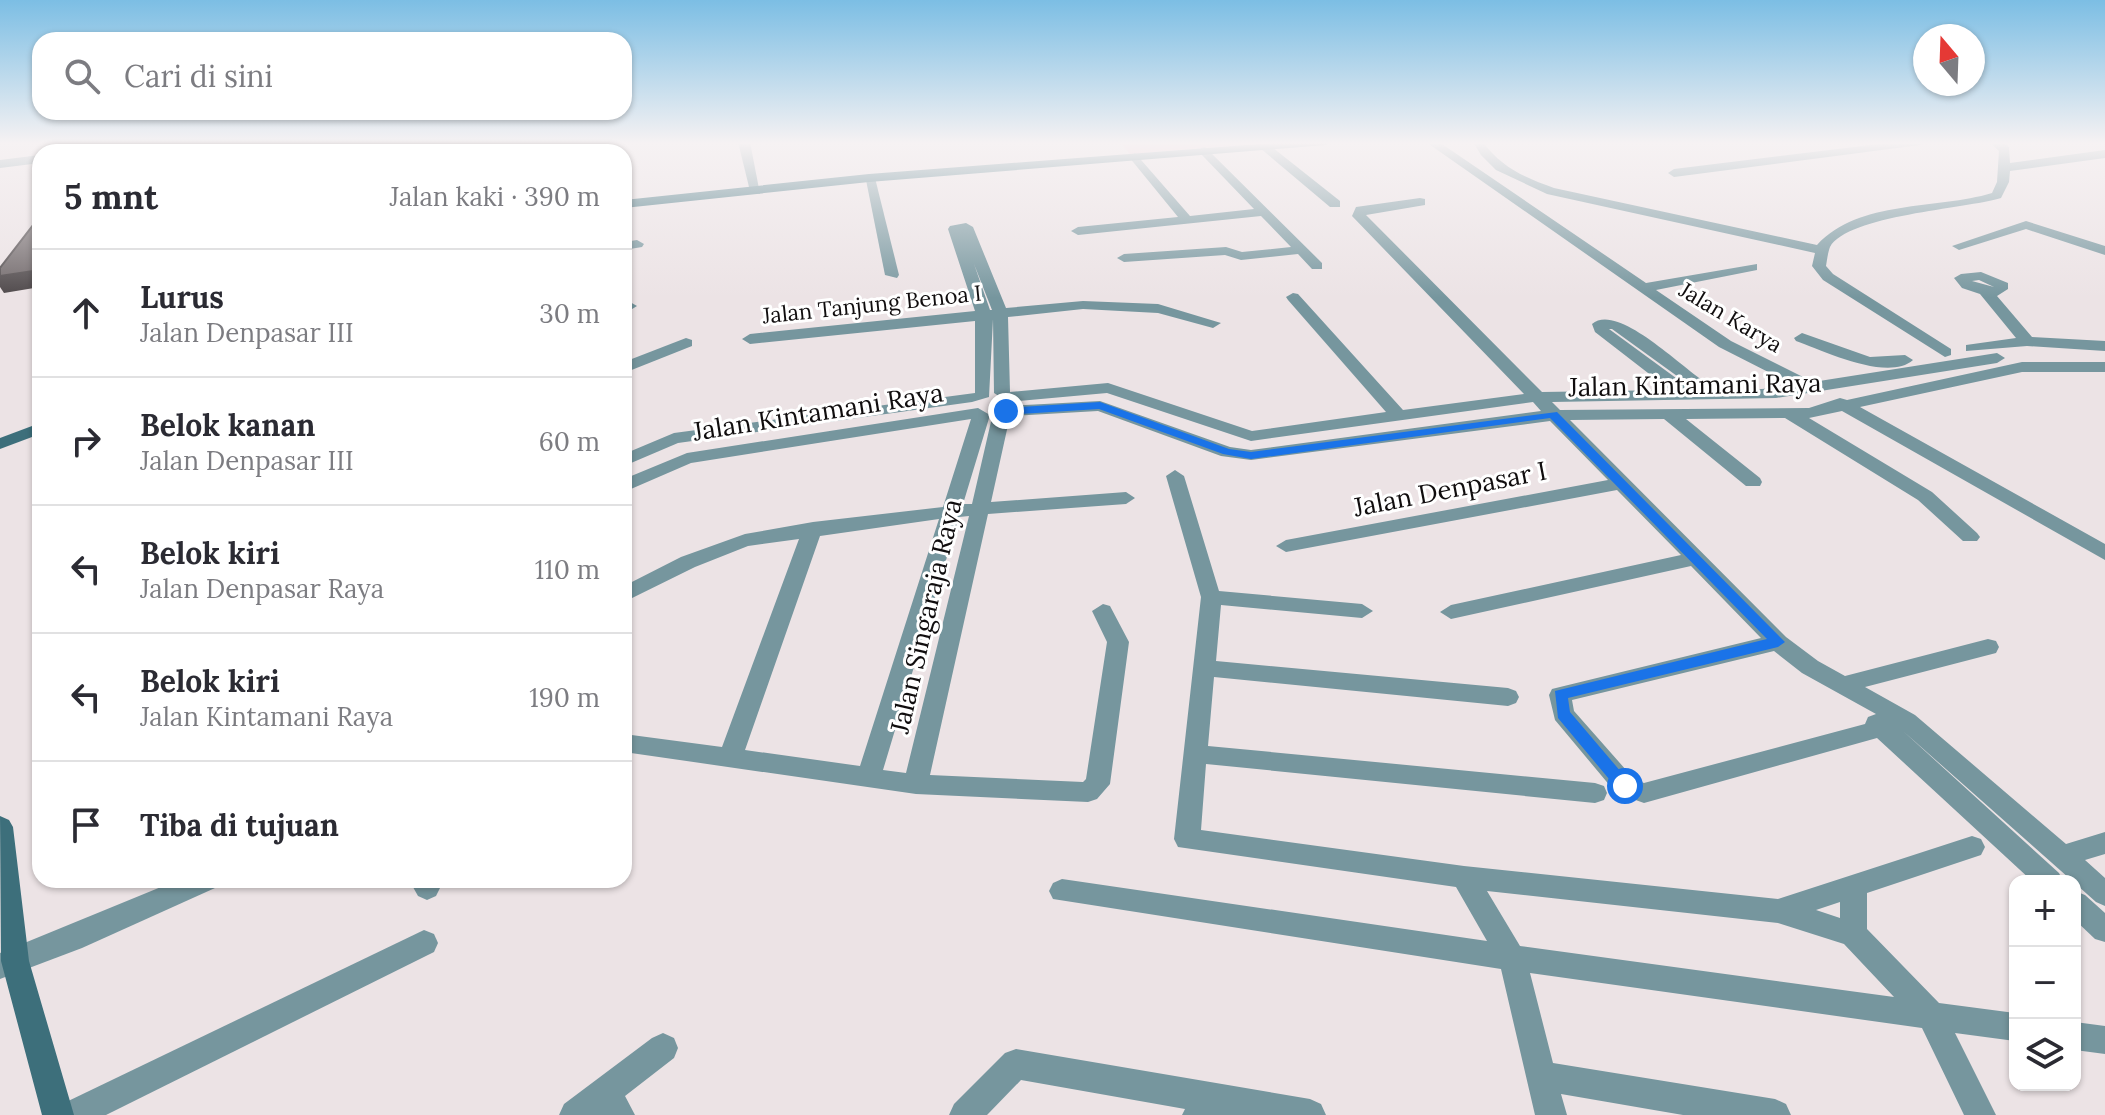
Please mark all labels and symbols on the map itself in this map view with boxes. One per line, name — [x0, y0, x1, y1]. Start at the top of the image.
north arrow — [1913, 24, 1985, 96]
street label: Jalan Karya — [1674, 275, 1787, 359]
street label: Jalan Tanjung Benoa I — [760, 279, 983, 330]
street label: Jalan Kintamani Raya — [1567, 366, 1822, 403]
street label: Jalan Kintamani Raya — [689, 375, 946, 448]
route end — [988, 393, 1024, 429]
street label: Jalan Denpasar I — [1349, 454, 1549, 524]
street label: Jalan Singaraja Raya — [882, 496, 969, 737]
route start — [1607, 768, 1643, 804]

